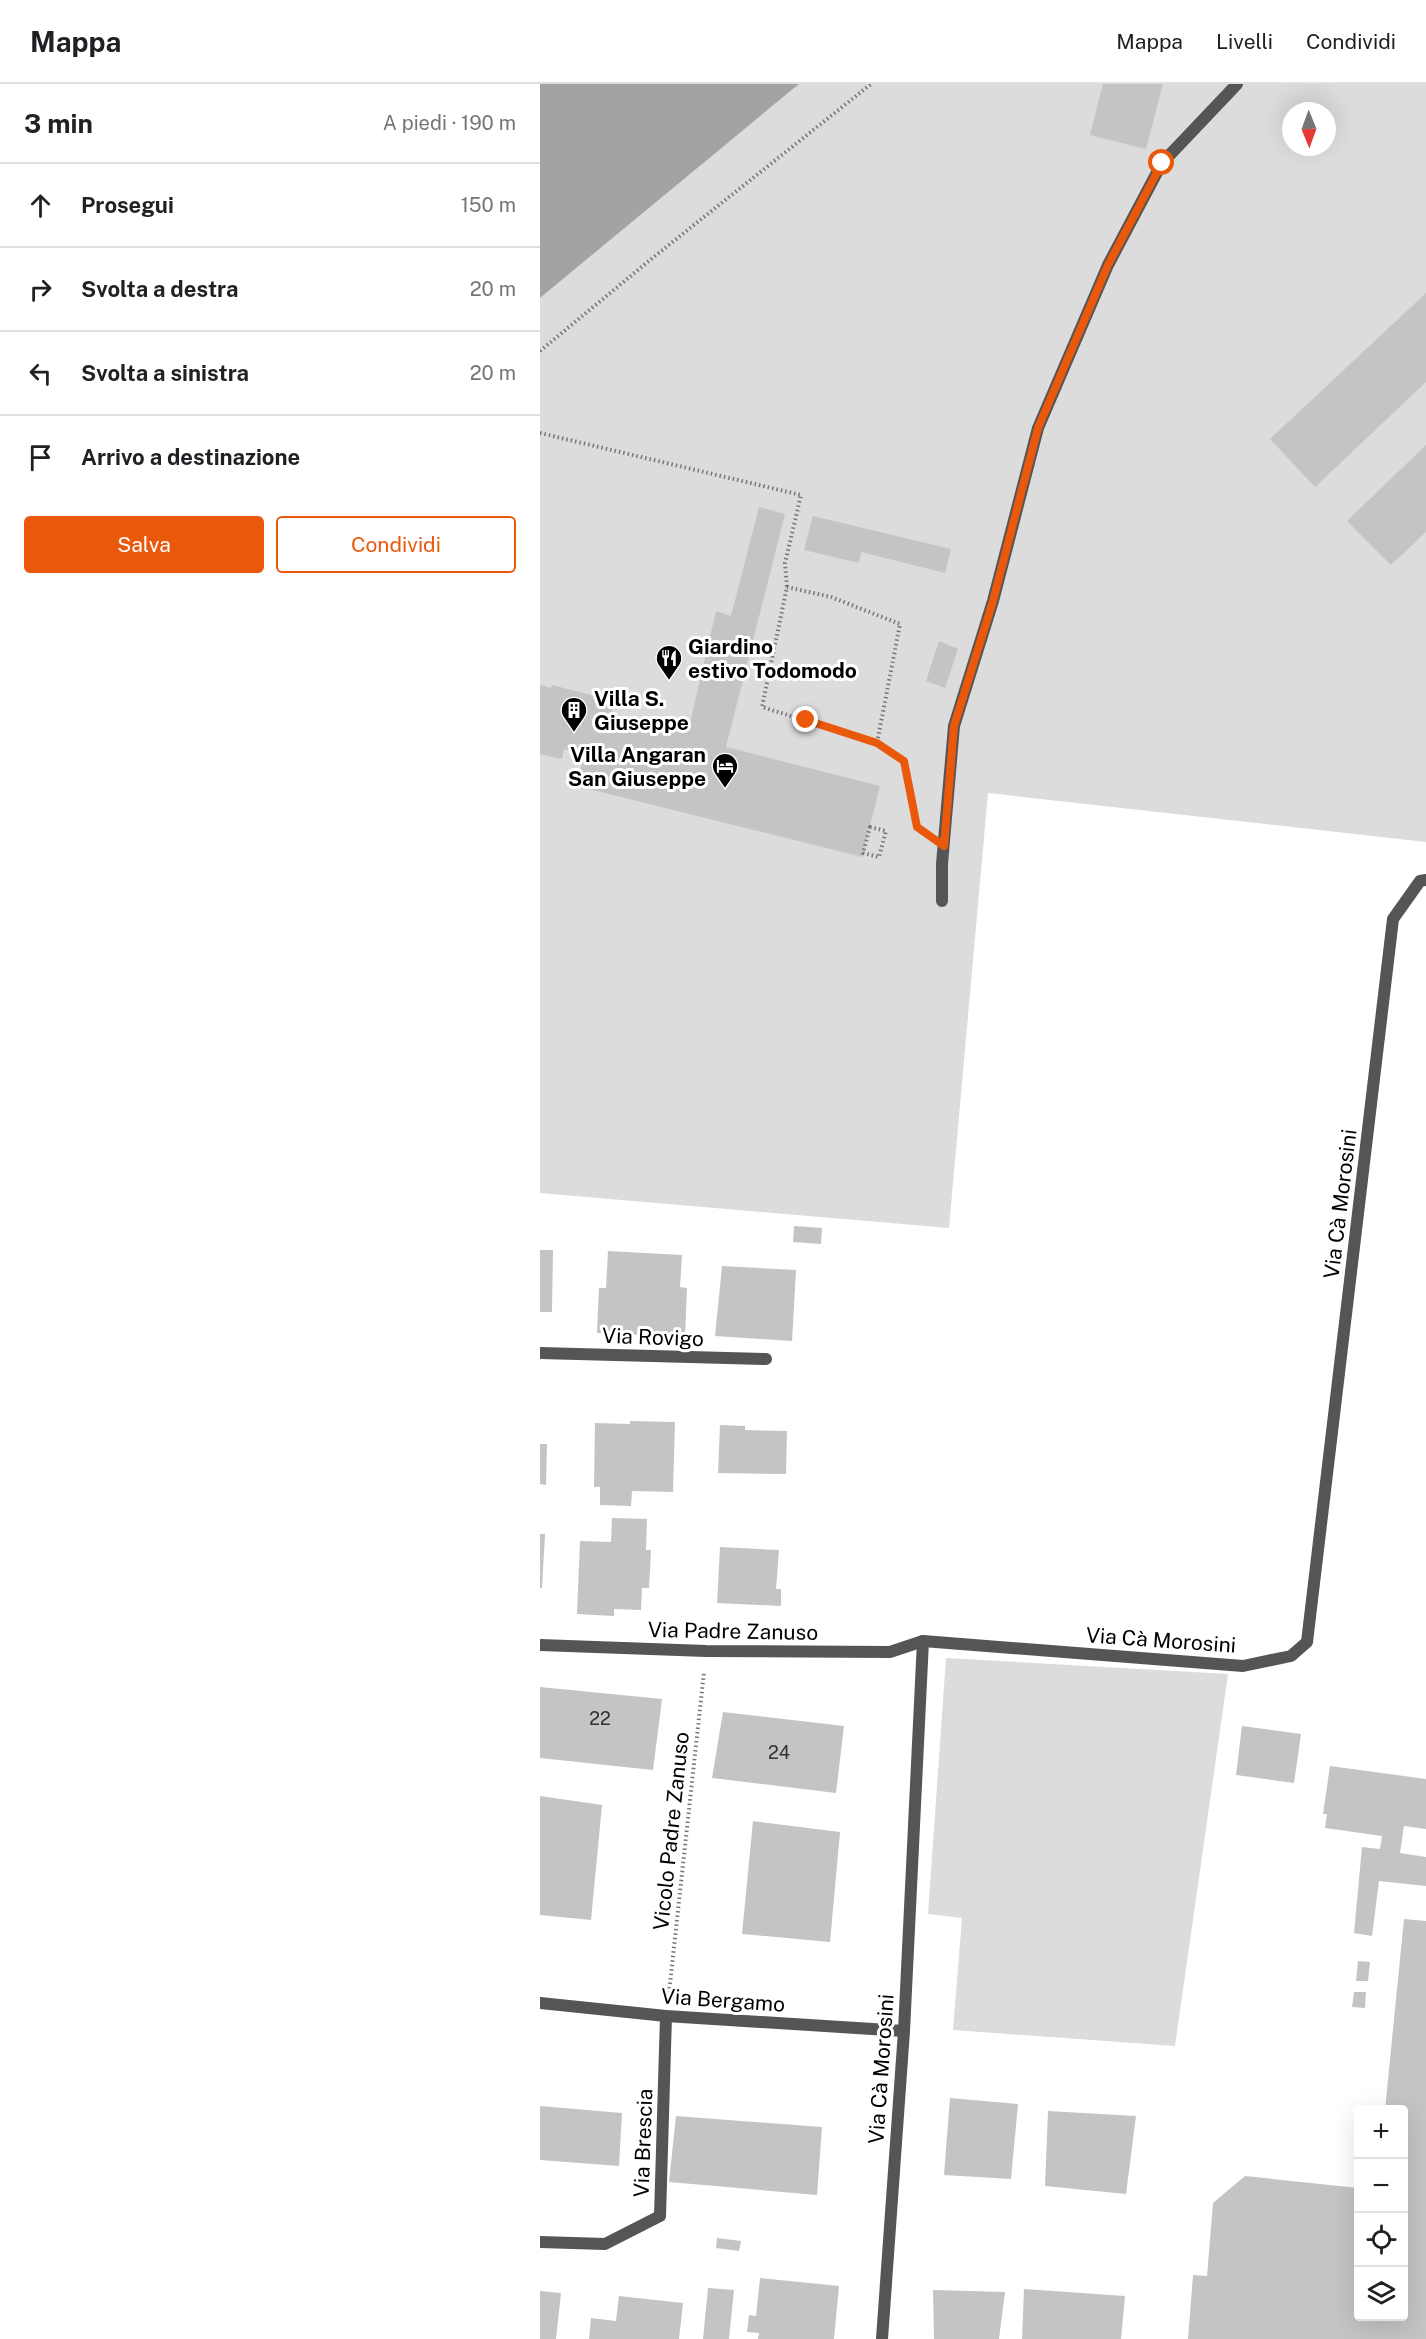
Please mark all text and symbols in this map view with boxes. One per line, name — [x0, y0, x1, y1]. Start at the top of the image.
text: Mappa — [30, 25, 121, 58]
text: Mappa — [1116, 29, 1183, 54]
text: Livelli — [1216, 29, 1273, 54]
text: Condividi — [1306, 29, 1396, 54]
north arrow — [1282, 102, 1336, 156]
text: 3 min — [24, 108, 93, 139]
text: A piedi · 190 m — [383, 111, 516, 135]
route start — [1148, 149, 1174, 175]
icon: ahead — [24, 189, 57, 222]
text: Prosegui — [81, 192, 174, 218]
text: 150 m — [461, 193, 516, 217]
icon: right — [24, 273, 57, 306]
text: Svolta a destra — [81, 276, 238, 302]
text: 20 m — [470, 277, 516, 301]
icon: left — [24, 357, 57, 390]
text: Svolta a sinistra — [81, 360, 249, 386]
text: 20 m — [470, 361, 516, 385]
icon: arrive — [24, 441, 57, 474]
text: Arrivo a destinazione — [81, 444, 300, 470]
button: Salva — [24, 516, 264, 573]
button: Condividi — [276, 516, 516, 573]
place label: Giardino estivo Todomodo — [688, 634, 857, 683]
restaurant icon: Giardino estivo Todomodo — [654, 643, 684, 681]
place label: Villa S. Giuseppe — [594, 686, 689, 735]
building icon: Villa S. Giuseppe — [559, 695, 589, 733]
route end — [792, 706, 818, 732]
place label: Villa Angaran San Giuseppe — [568, 742, 706, 791]
hotel icon: Villa Angaran San Giuseppe — [710, 751, 740, 789]
street label: Via Cà Morosini — [1318, 1128, 1362, 1280]
street label: Via Rovigo — [602, 1323, 704, 1351]
street label: Via Padre Zanuso — [648, 1617, 818, 1645]
street label: Via Cà Morosini — [1085, 1622, 1237, 1658]
house number: 22 — [589, 1708, 611, 1729]
street label: Vicolo Padre Zanuso — [648, 1730, 694, 1932]
house number: 24 — [768, 1742, 790, 1763]
street label: Via Bergamo — [660, 1983, 786, 2017]
street label: Via Cà Morosini — [863, 1993, 899, 2145]
street label: Via Brescia — [629, 2088, 657, 2198]
map controls — [1354, 2105, 1408, 2321]
button: + — [1354, 2105, 1408, 2159]
button: − — [1354, 2159, 1408, 2213]
button: locate — [1354, 2213, 1408, 2267]
button: layers — [1354, 2267, 1408, 2321]

